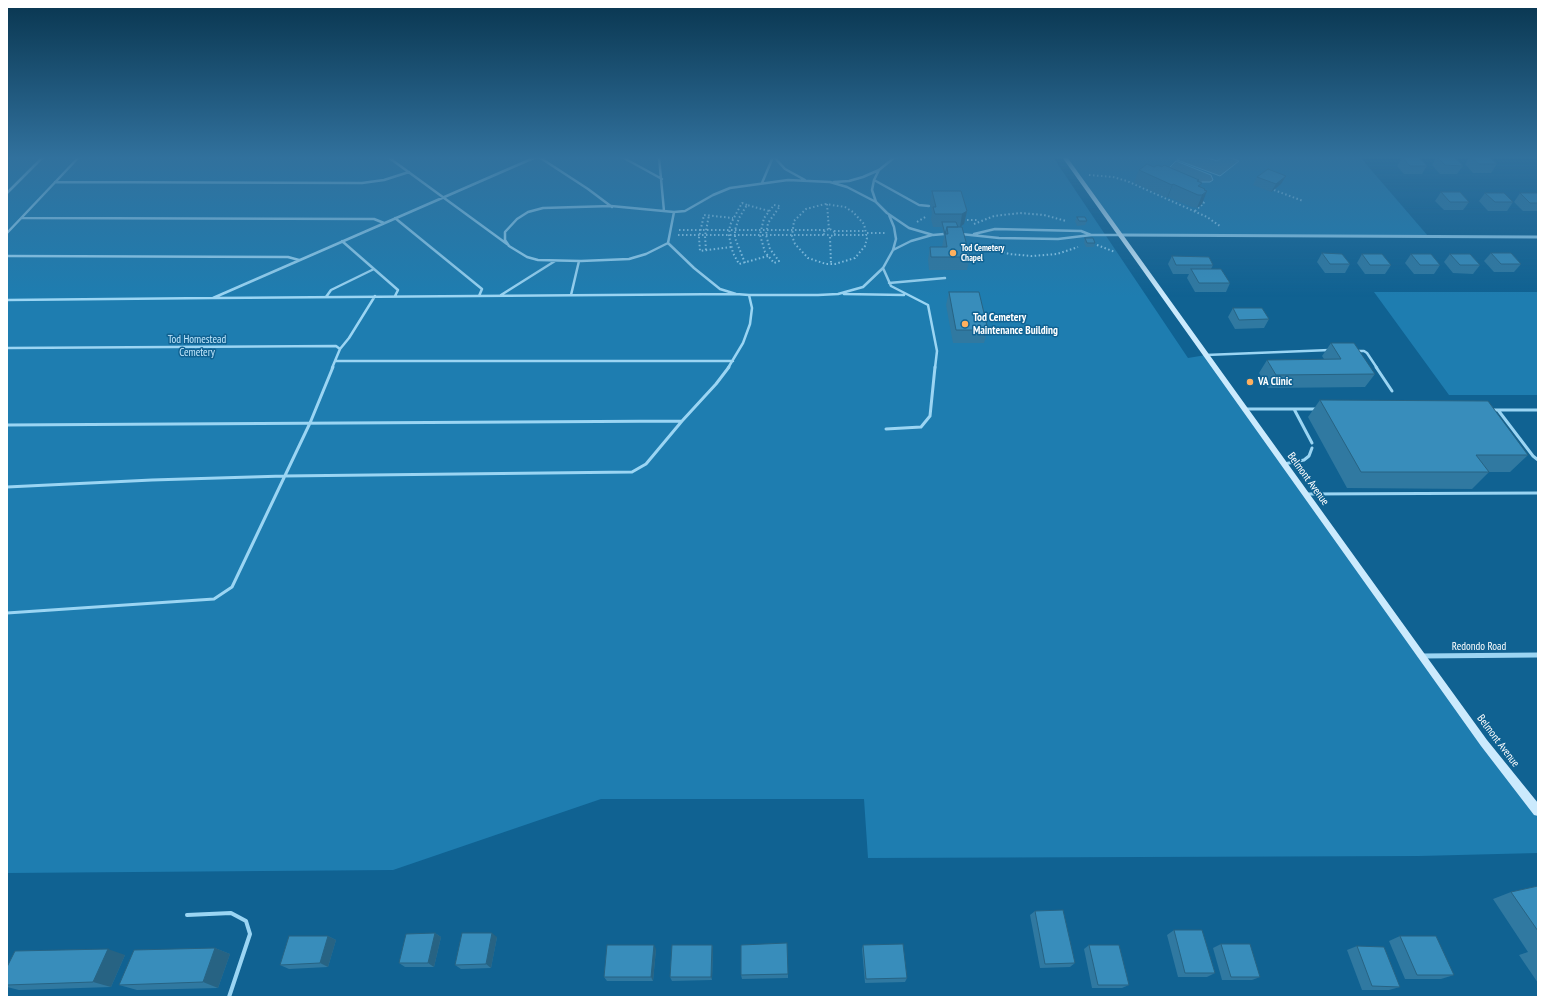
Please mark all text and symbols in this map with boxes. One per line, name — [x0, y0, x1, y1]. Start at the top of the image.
place label: Tod Cemetery Chapel — [961, 243, 1004, 264]
marker: Tod Cemetery Chapel — [948, 248, 958, 258]
place label: Tod Cemetery Maintenance Building — [973, 311, 1058, 337]
marker: Tod Cemetery Maintenance Building — [960, 319, 970, 329]
park label: Tod Homestead Cemetery — [168, 333, 226, 359]
place label: VA Clinic — [1258, 375, 1292, 389]
marker: VA Clinic — [1245, 377, 1255, 387]
street label: Belmont Avenue — [1284, 450, 1332, 508]
street label: Redondo Road — [1452, 640, 1506, 654]
street label: Belmont Avenue — [1474, 712, 1522, 770]

